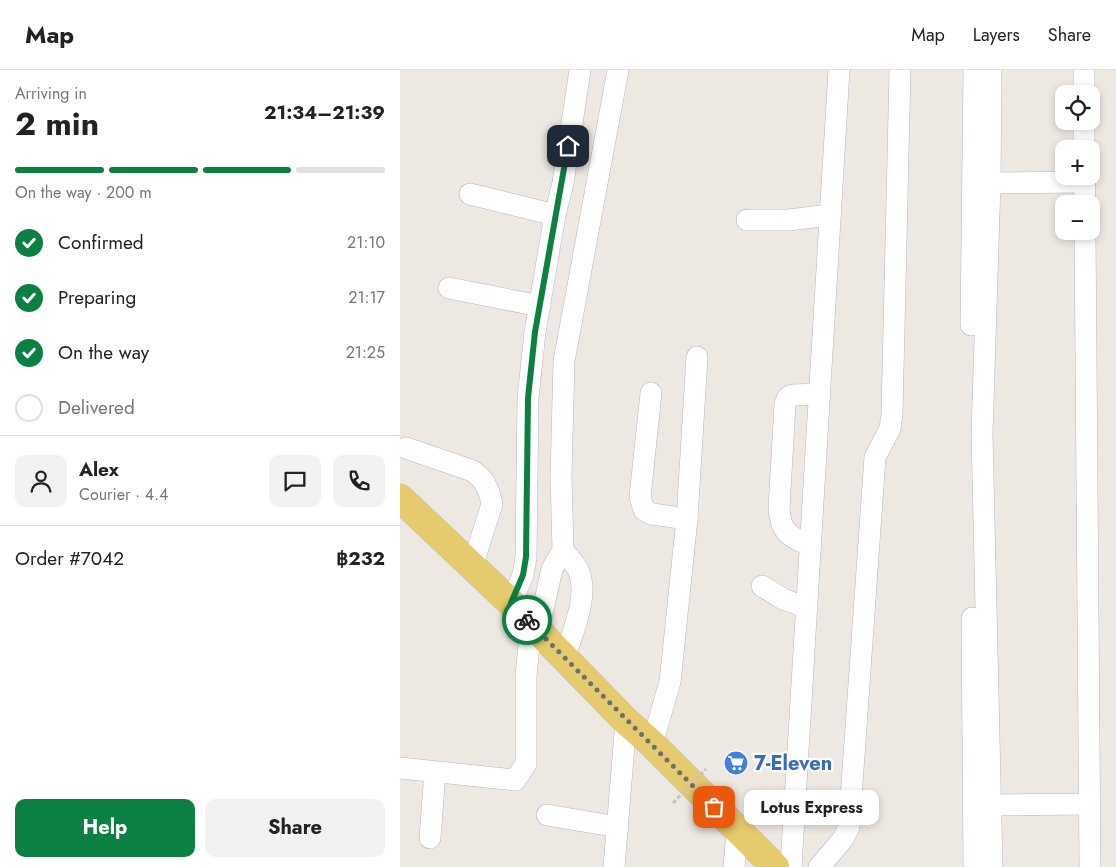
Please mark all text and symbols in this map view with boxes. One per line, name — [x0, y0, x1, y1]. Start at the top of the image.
text: Map — [25, 17, 74, 52]
text: Map — [911, 22, 945, 48]
text: Layers — [973, 22, 1020, 48]
text: Share — [1048, 22, 1091, 48]
text: Arriving in — [15, 82, 87, 105]
map controls — [1055, 85, 1100, 240]
button: locate — [1055, 85, 1100, 130]
text: 21:34–21:39 — [264, 99, 385, 126]
text: 2 min — [15, 101, 99, 147]
pin — [547, 125, 589, 167]
icon: home — [554, 132, 582, 160]
button: + — [1055, 140, 1100, 185]
text: On the way · 200 m — [15, 181, 152, 204]
button: − — [1055, 195, 1100, 240]
icon: check — [15, 229, 43, 257]
text: Confirmed — [58, 229, 144, 256]
text: 21:10 — [347, 231, 385, 254]
icon: check — [15, 284, 43, 312]
text: Preparing — [58, 284, 136, 311]
text: 21:17 — [348, 286, 385, 309]
icon: check — [15, 339, 43, 367]
text: On the way — [58, 339, 149, 366]
text: 21:25 — [346, 341, 385, 364]
text: Delivered — [58, 394, 135, 421]
button: person — [15, 455, 67, 507]
button: chat — [269, 455, 321, 507]
button: phone — [333, 455, 385, 507]
text: Alex — [79, 456, 119, 483]
text: Courier · 4.4 — [79, 483, 168, 506]
text: Order #7042 — [15, 545, 124, 572]
text: ฿232 — [336, 545, 385, 572]
courier — [502, 595, 552, 645]
icon: bike — [513, 606, 541, 634]
place label: 7-Eleven — [754, 749, 832, 778]
supermarket icon: 7-Eleven — [723, 750, 749, 776]
pin — [693, 786, 735, 828]
callout: Lotus Express — [744, 790, 879, 824]
icon: bag — [700, 793, 728, 821]
text: Lotus Express — [760, 796, 863, 819]
button: Help — [15, 799, 195, 857]
button: Share — [205, 799, 385, 857]

